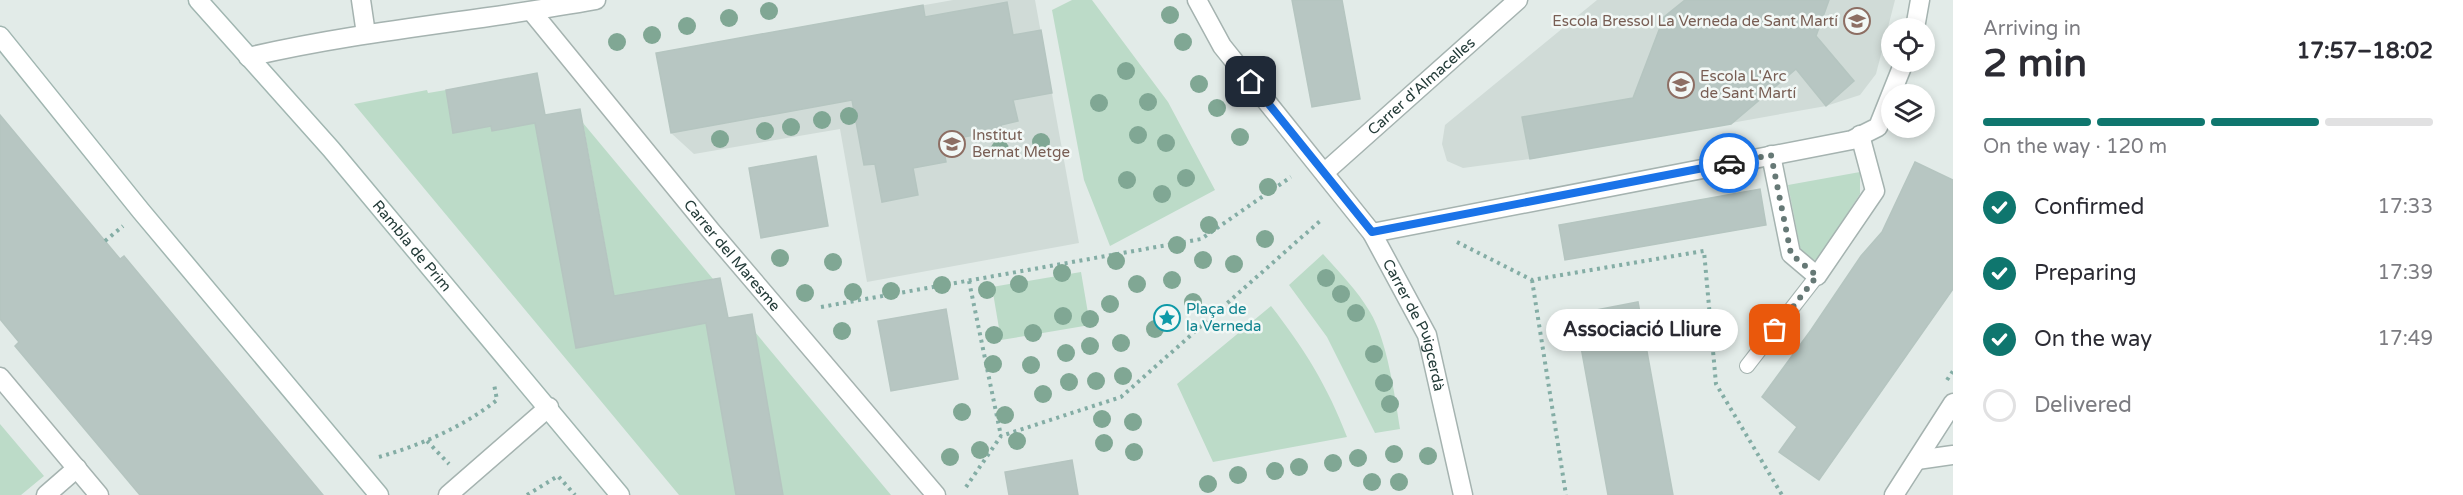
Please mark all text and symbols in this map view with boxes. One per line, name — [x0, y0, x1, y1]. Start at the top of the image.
school or university icon: Escola Bressol La Verneda de Sant Martí — [1842, 6, 1872, 36]
place label: Escola Bressol La Verneda de Sant Martí — [1552, 12, 1838, 30]
text: Arriving in — [1983, 17, 2081, 41]
map controls — [1881, 18, 1935, 138]
button: locate — [1881, 18, 1935, 72]
street label: Carrer d'Almacelles — [1364, 34, 1479, 139]
text: 17:57–18:02 — [2296, 38, 2433, 64]
text: 2 min — [1983, 40, 2087, 87]
pin — [1225, 56, 1276, 107]
icon: home — [1234, 65, 1267, 98]
place label: Escola L'Arc de Sant Martí — [1700, 67, 1797, 102]
school or university icon: Escola L'Arc de Sant Martí — [1666, 70, 1696, 100]
button: layers — [1881, 84, 1935, 138]
place label: Institut Bernat Metge — [972, 126, 1070, 161]
school or university icon: Institut Bernat Metge — [937, 129, 967, 159]
courier — [1699, 133, 1759, 193]
text: On the way · 120 m — [1983, 135, 2167, 159]
icon: car — [1713, 147, 1746, 180]
icon: check — [1983, 191, 2016, 224]
text: Confirmed — [2034, 194, 2144, 220]
text: 17:33 — [2378, 195, 2433, 219]
street label: Carrer del Maresme — [680, 196, 784, 315]
street label: Rambla de Prim — [369, 197, 455, 295]
street label: Carrer de Puigcerdà — [1379, 256, 1448, 393]
icon: check — [1983, 257, 2016, 290]
text: Preparing — [2034, 260, 2137, 286]
text: 17:39 — [2378, 261, 2433, 285]
place label: Plaça de la Verneda — [1186, 300, 1261, 335]
place icon: Plaça de la Verneda — [1152, 303, 1182, 333]
pin — [1749, 304, 1800, 355]
callout: Associació Lliure — [1547, 309, 1739, 351]
icon: bag — [1758, 313, 1791, 346]
text: Associació Lliure — [1563, 318, 1721, 342]
icon: check — [1983, 323, 2016, 356]
text: On the way — [2034, 326, 2152, 352]
text: 17:49 — [2378, 327, 2433, 351]
text: Delivered — [2034, 392, 2132, 418]

